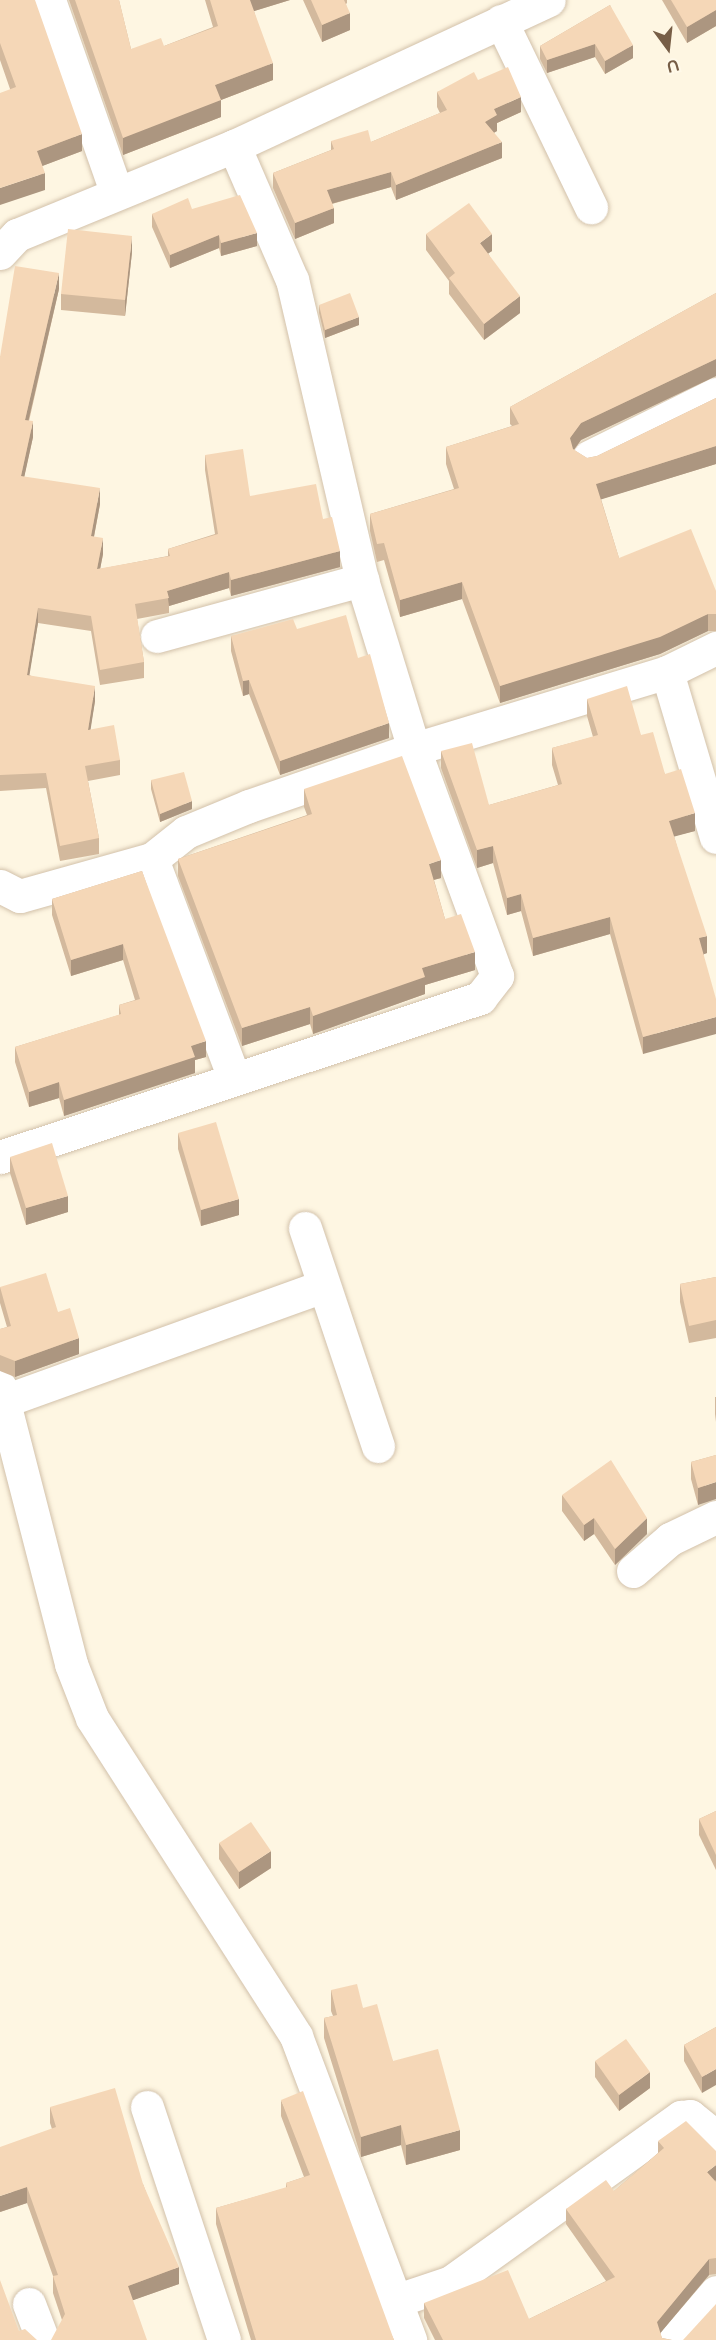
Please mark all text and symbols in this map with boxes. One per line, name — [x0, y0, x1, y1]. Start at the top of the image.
north arrow — [638, 18, 698, 78]
text: U — [665, 55, 681, 77]

